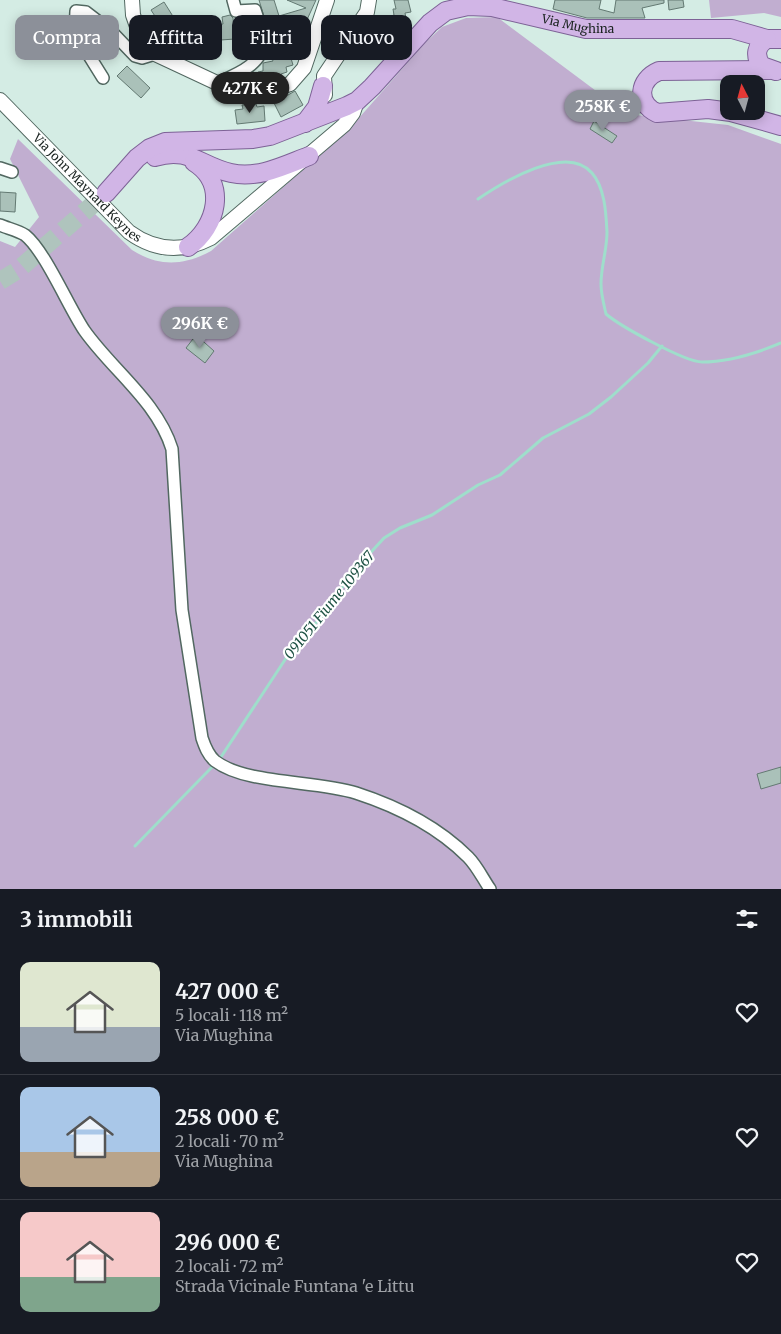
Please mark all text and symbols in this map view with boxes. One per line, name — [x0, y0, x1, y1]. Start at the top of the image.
street label: Via Mughina — [539, 11, 615, 36]
chip: Compra — [15, 15, 119, 60]
chip: Affitta — [129, 15, 222, 60]
chip: Filtri — [232, 15, 311, 60]
chip: Nuovo — [321, 15, 412, 60]
pin: 427K € — [209, 72, 291, 114]
north arrow — [720, 75, 765, 120]
map controls — [720, 75, 765, 120]
text: 427K € — [222, 78, 278, 98]
pin: 258K € — [562, 90, 644, 132]
text: 258K € — [575, 96, 631, 116]
street label: Via John Maynard Keynes — [29, 130, 144, 245]
pin: 296K € — [159, 306, 241, 349]
text: 296K € — [172, 313, 228, 333]
water label: 091051 Fiume 109367 — [280, 547, 378, 663]
icon: filters — [733, 905, 761, 933]
text: 3 immobili — [20, 906, 133, 933]
text: 427 000 € — [175, 978, 279, 1005]
icon: home — [60, 982, 120, 1042]
icon: heart — [733, 998, 761, 1026]
text: 5 locali · 118 m² — [175, 1005, 288, 1025]
text: Via Mughina — [175, 1025, 273, 1045]
text: 258 000 € — [175, 1104, 279, 1131]
icon: home — [60, 1107, 120, 1167]
icon: heart — [733, 1123, 761, 1151]
text: 2 locali · 70 m² — [175, 1131, 284, 1151]
text: Via Mughina — [175, 1151, 273, 1171]
text: 296 000 € — [175, 1229, 280, 1256]
icon: home — [60, 1232, 120, 1292]
icon: heart — [733, 1248, 761, 1276]
text: 2 locali · 72 m² — [175, 1256, 283, 1276]
text: Strada Vicinale Funtana 'e Littu — [175, 1276, 415, 1296]

